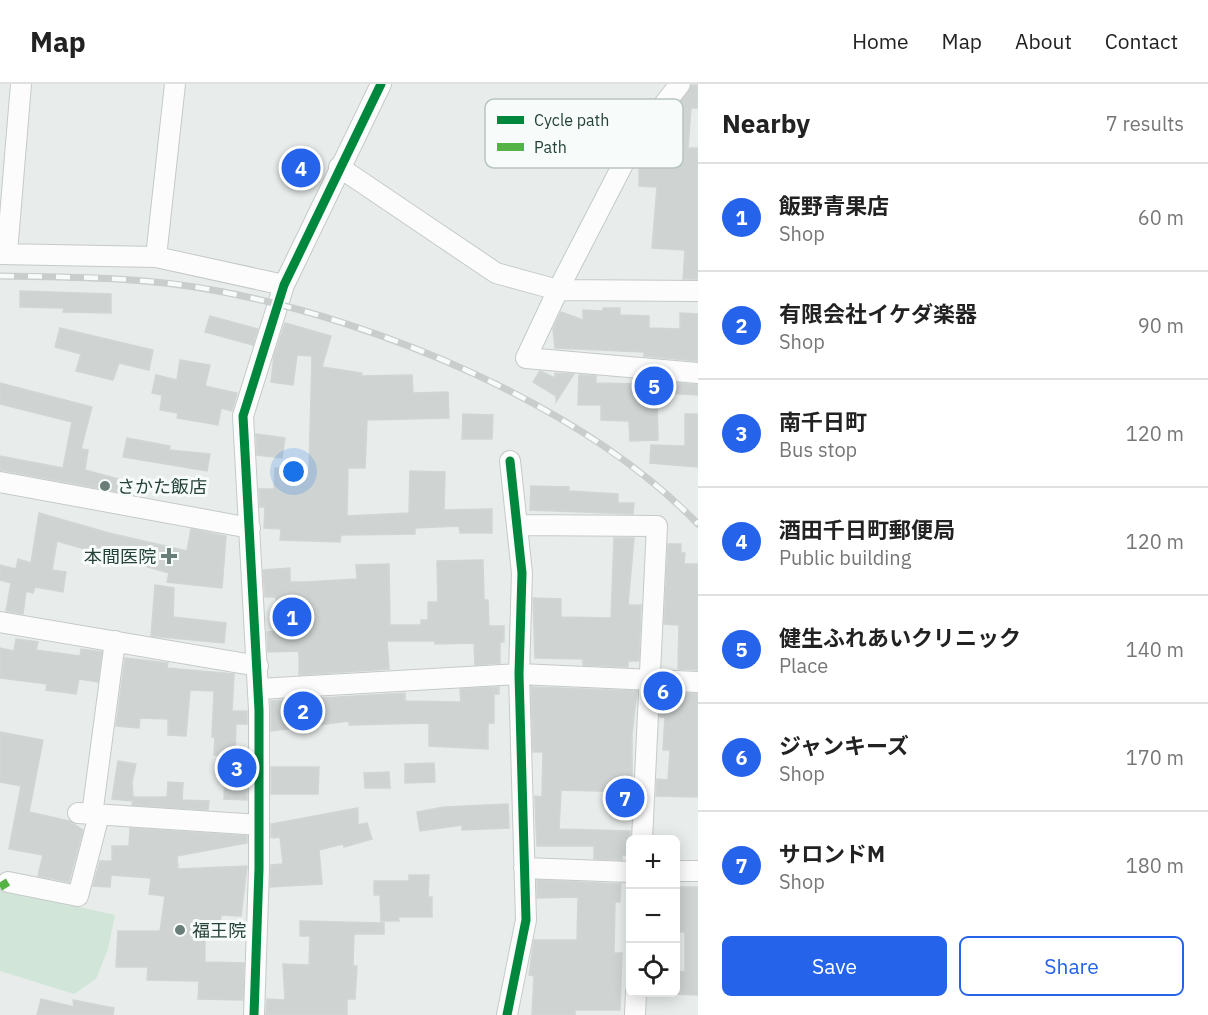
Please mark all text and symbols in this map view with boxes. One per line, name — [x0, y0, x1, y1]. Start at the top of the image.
text: Map — [30, 23, 86, 60]
text: Home — [852, 27, 909, 55]
text: Map — [942, 27, 982, 55]
text: About — [1015, 27, 1072, 55]
text: Contact — [1105, 27, 1178, 55]
legend — [485, 99, 683, 168]
text: Nearby — [722, 106, 810, 140]
text: Cycle path — [534, 110, 609, 130]
text: 7 results — [1106, 110, 1184, 137]
text: Path — [534, 137, 567, 157]
pin: 4 — [282, 146, 320, 190]
text: 飯野青果店 — [779, 191, 889, 220]
text: 1 — [736, 204, 748, 231]
text: 60 m — [1138, 204, 1184, 231]
text: Shop — [779, 220, 825, 247]
text: 有限会社イケダ楽器 — [779, 299, 977, 328]
text: 2 — [736, 312, 748, 339]
text: 90 m — [1138, 312, 1184, 339]
text: Shop — [779, 328, 825, 355]
pin: 5 — [634, 364, 674, 408]
text: 南千日町 — [779, 407, 867, 436]
text: 3 — [736, 420, 748, 447]
text: 120 m — [1126, 420, 1184, 447]
text: Bus stop — [779, 436, 857, 463]
your location — [279, 457, 308, 486]
place label: さかた飯店 — [117, 475, 207, 498]
marker: さかた飯店 — [98, 479, 112, 493]
text: 酒田千日町郵便局 — [779, 515, 955, 544]
text: 4 — [736, 528, 748, 555]
text: 120 m — [1126, 528, 1184, 555]
text: Public building — [779, 544, 911, 571]
place label: 本間医院 — [84, 545, 156, 568]
marker: 本間医院 — [160, 547, 178, 565]
pin: 1 — [272, 594, 312, 640]
text: 健生ふれあいクリニック — [779, 623, 1021, 652]
text: 5 — [736, 636, 748, 663]
text: 140 m — [1126, 636, 1184, 663]
text: Place — [779, 652, 828, 679]
pin: 6 — [644, 668, 682, 714]
pin: 2 — [284, 688, 322, 734]
text: ジャンキーズ — [779, 731, 909, 760]
text: 6 — [736, 744, 748, 771]
text: 170 m — [1126, 744, 1184, 771]
pin: 3 — [218, 746, 256, 790]
text: Shop — [779, 760, 825, 787]
pin: 7 — [606, 776, 644, 820]
map controls — [626, 835, 680, 997]
button: + — [626, 835, 680, 889]
text: サロンドM — [779, 839, 885, 868]
text: 7 — [736, 852, 748, 879]
text: 180 m — [1126, 852, 1184, 879]
text: Shop — [779, 868, 825, 895]
button: − — [626, 889, 680, 943]
place label: 福王院 — [192, 919, 246, 942]
marker: 福王院 — [173, 923, 187, 937]
button: Save — [722, 936, 947, 996]
button: Share — [959, 936, 1184, 996]
button: locate — [626, 943, 680, 997]

